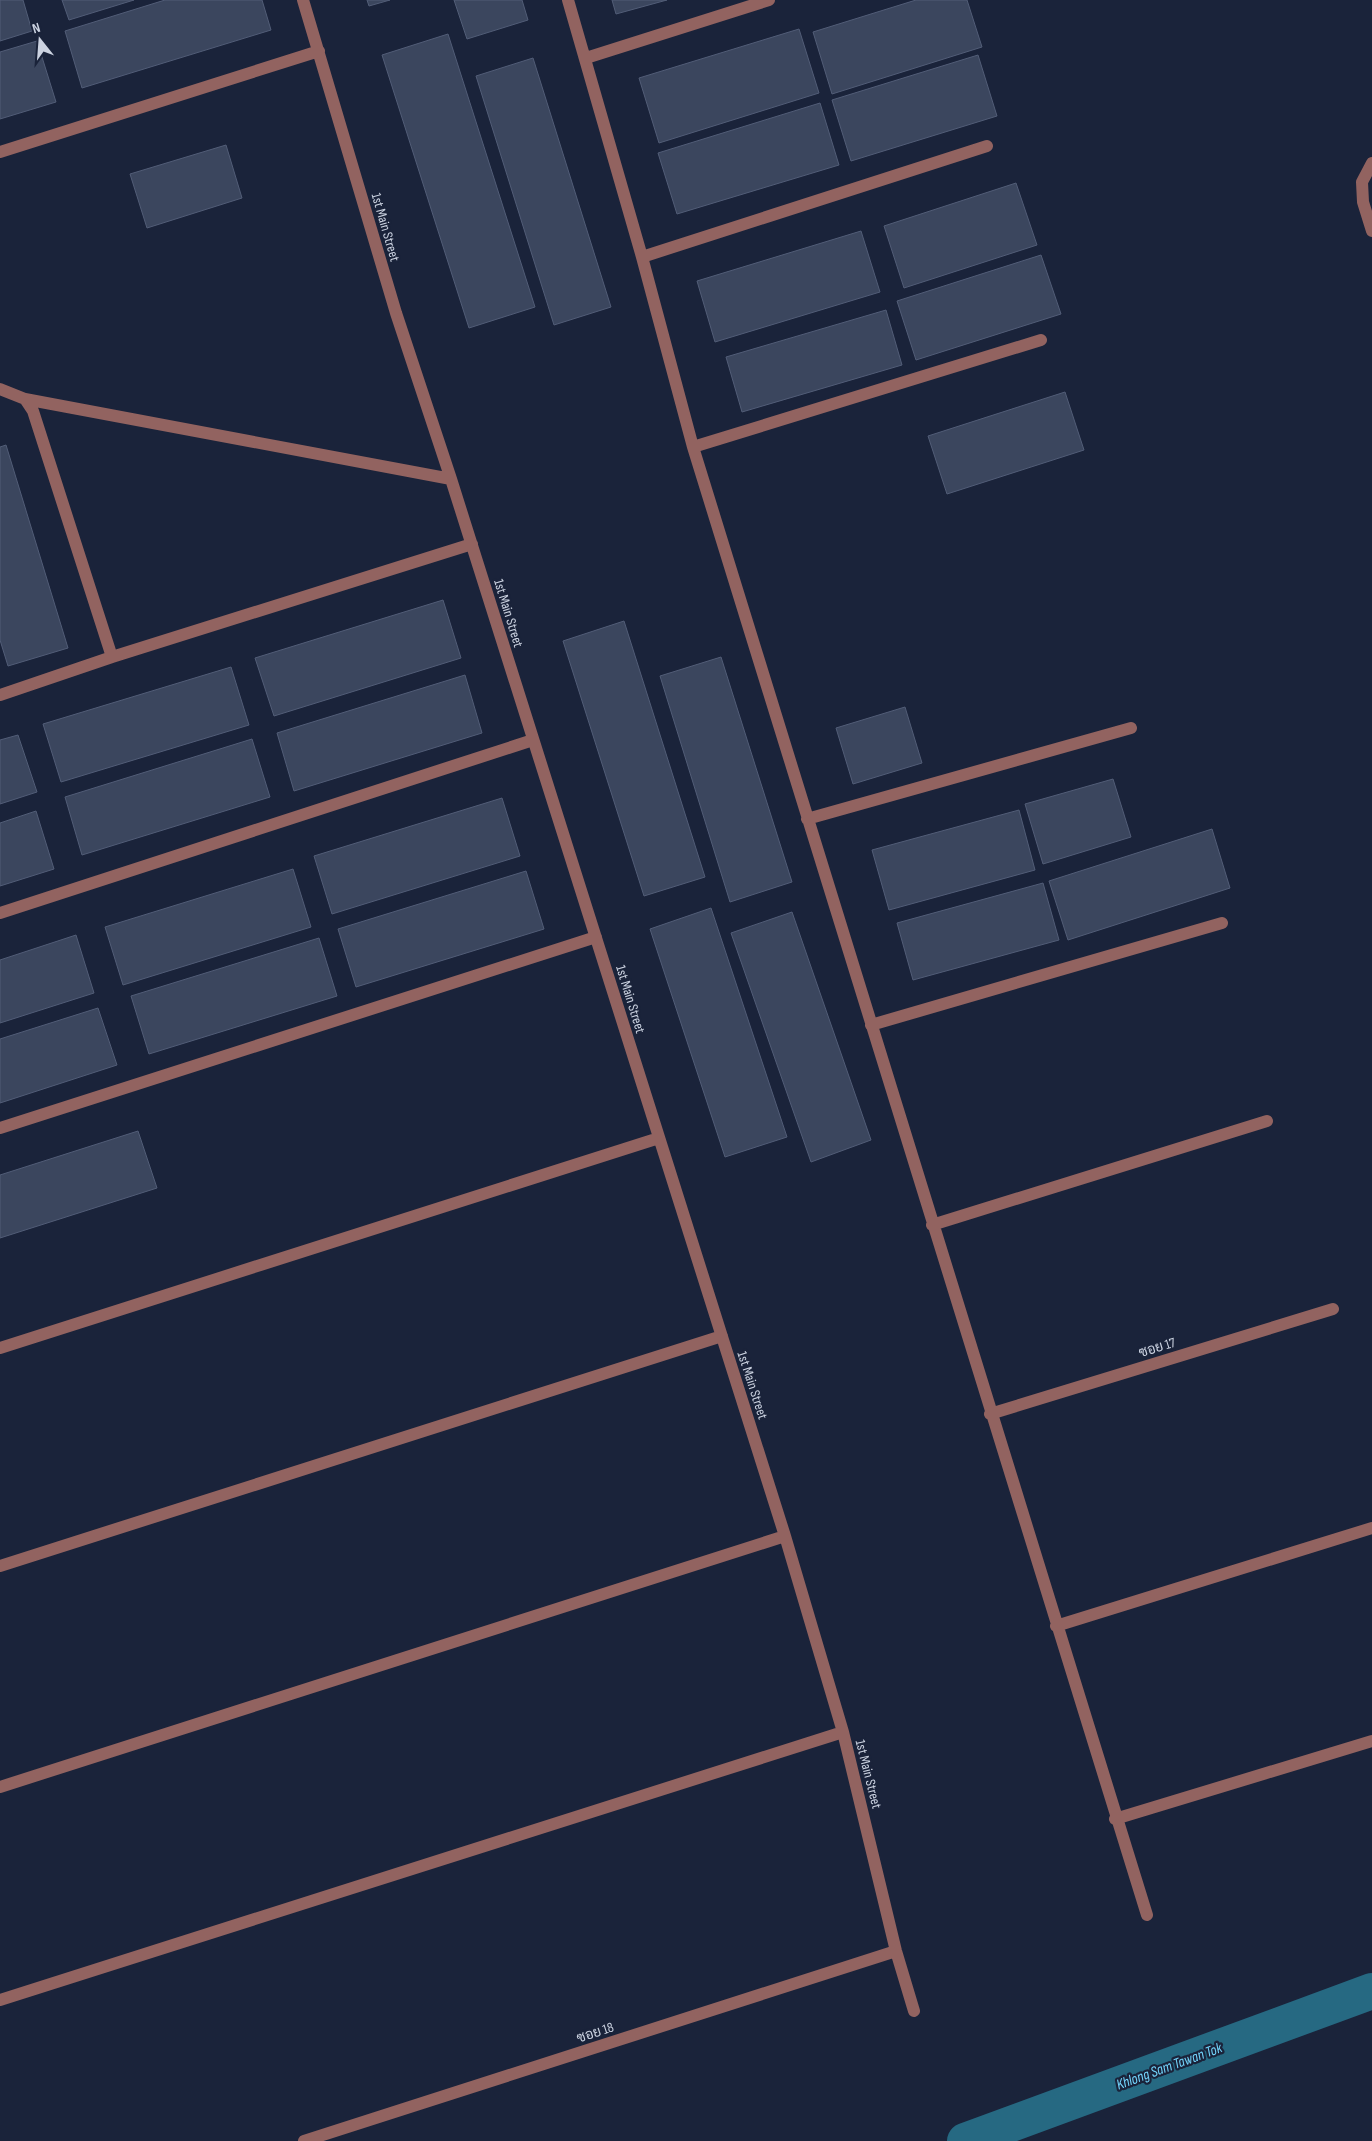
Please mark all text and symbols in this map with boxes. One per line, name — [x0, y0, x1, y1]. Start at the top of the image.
north arrow — [15, 15, 65, 65]
text: N — [30, 19, 42, 37]
street label: 1st Main Street — [368, 191, 403, 263]
street label: 1st Main Street — [490, 577, 527, 649]
street label: 1st Main Street — [612, 963, 649, 1035]
street label: ซอย 17 — [1137, 1334, 1178, 1361]
street label: 1st Main Street — [734, 1349, 772, 1421]
street label: 1st Main Street — [852, 1738, 885, 1810]
street label: ซอย 18 — [574, 2019, 616, 2046]
water label: Khlong Sam Tawan Tok — [1114, 2038, 1225, 2094]

